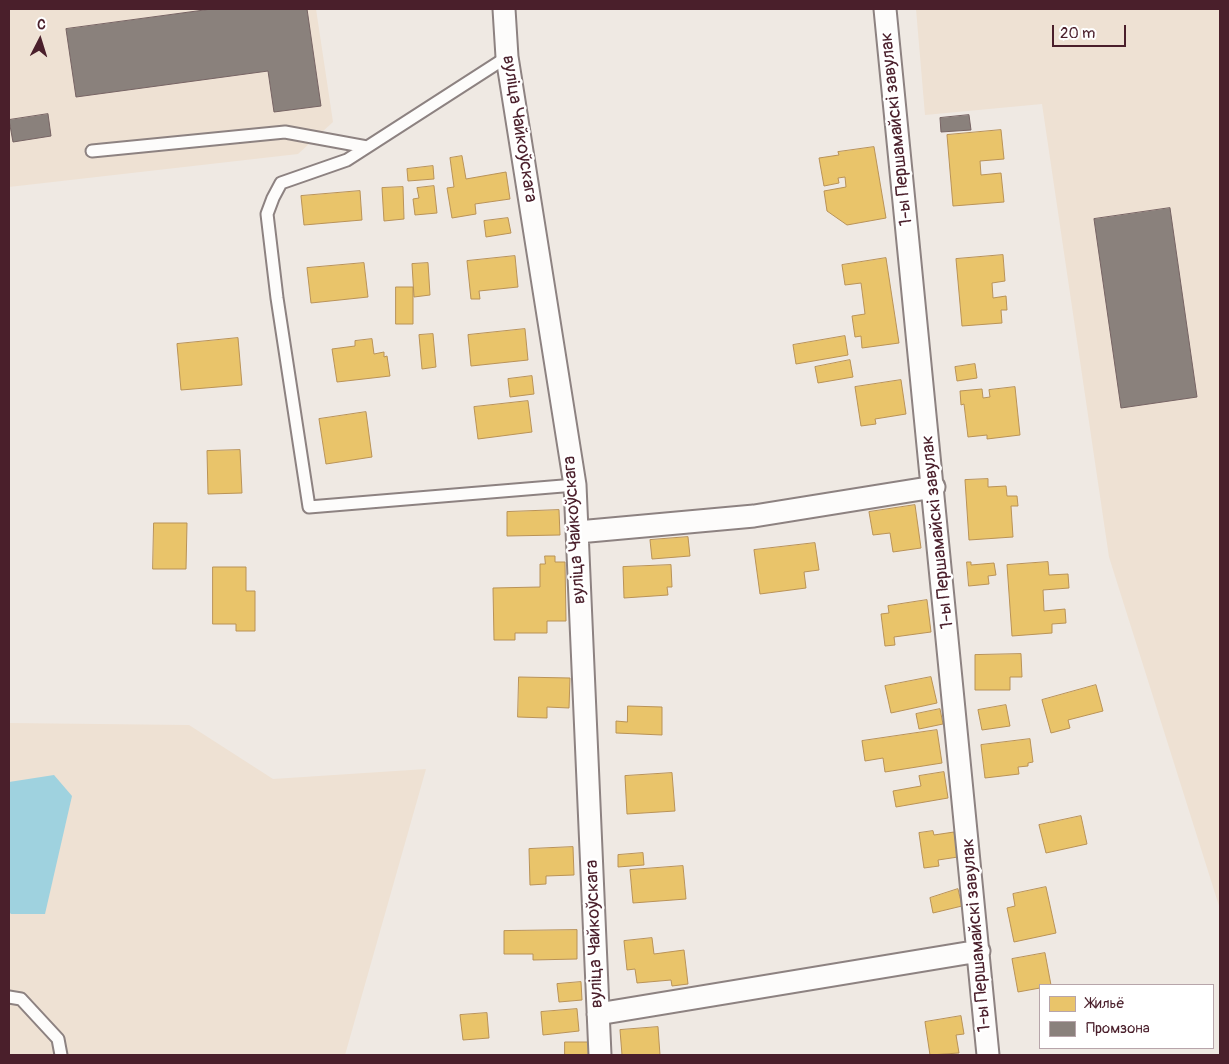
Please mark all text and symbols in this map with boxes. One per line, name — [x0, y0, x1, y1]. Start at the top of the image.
north arrow — [15, 15, 65, 65]
scale bar — [1054, 15, 1128, 47]
text: С — [36, 16, 46, 33]
text: 20 m — [1060, 24, 1095, 43]
street label: 1-ы Першамайскі завулак — [876, 31, 918, 227]
street label: вуліца Чайкоўскага — [497, 54, 541, 204]
street label: 1-ы Першамайскі завулак — [917, 434, 959, 630]
street label: вуліца Чайкоўскага — [559, 455, 591, 605]
street label: 1-ы Першамайскі завулак — [958, 837, 996, 1033]
street label: вуліца Чайкоўскага — [582, 859, 608, 1009]
legend — [1039, 984, 1214, 1049]
text: Жильё — [1086, 994, 1125, 1013]
text: Промзона — [1086, 1019, 1150, 1038]

